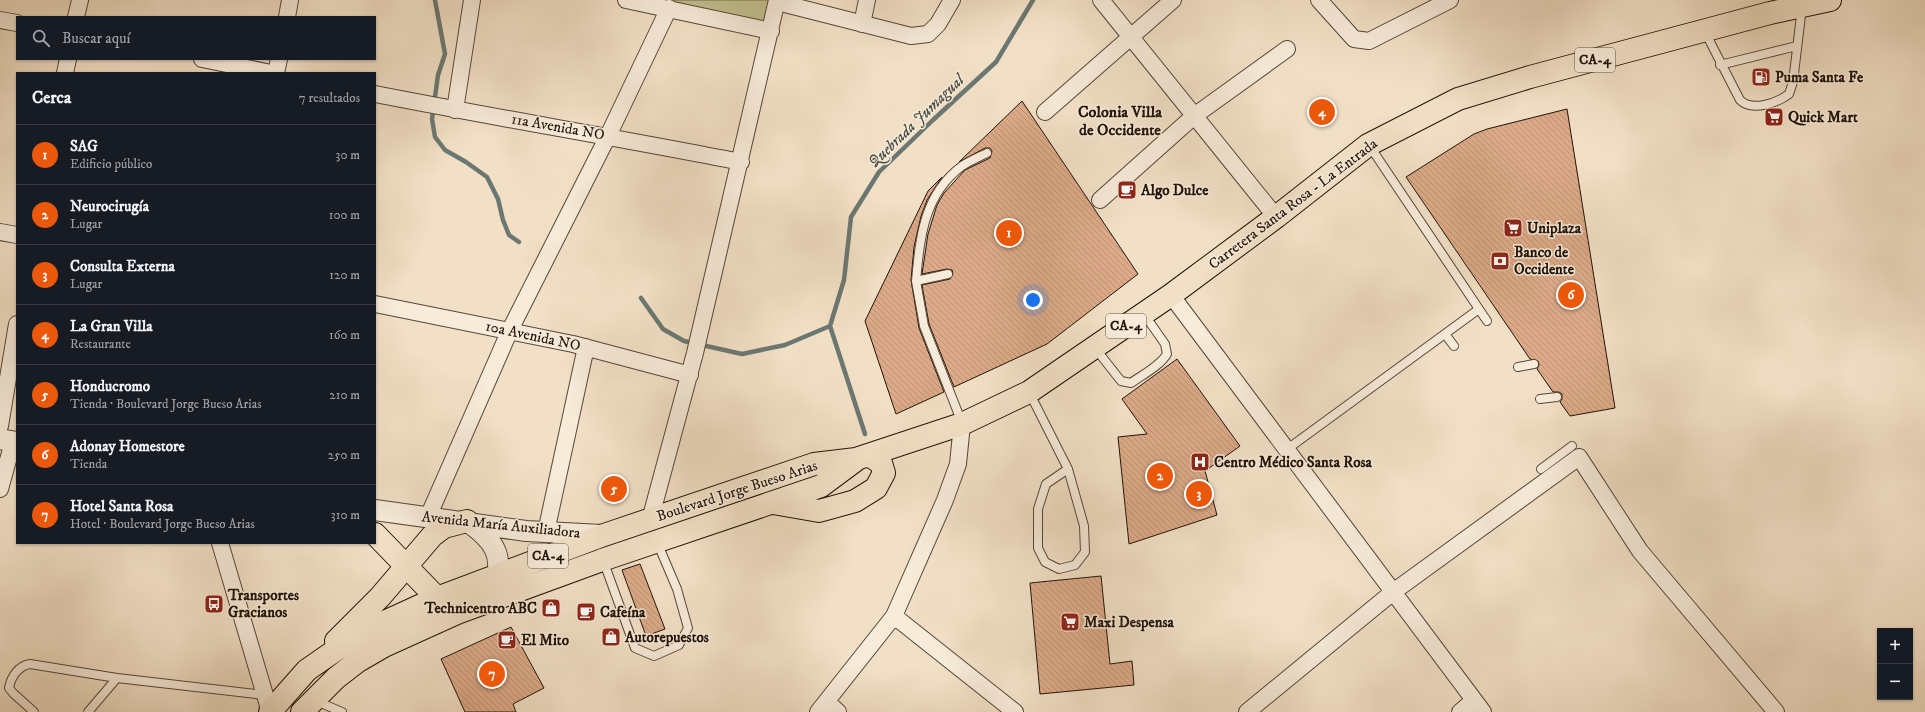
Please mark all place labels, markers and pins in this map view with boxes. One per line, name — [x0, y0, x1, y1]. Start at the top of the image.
fuel station icon: Puma Santa Fe — [1750, 66, 1772, 88]
place label: Puma Santa Fe — [1775, 68, 1864, 87]
pin: 4 — [1309, 97, 1335, 127]
supermarket icon: Quick Mart — [1763, 106, 1785, 128]
place label: Quick Mart — [1788, 108, 1858, 127]
cafe icon: Algo Dulce — [1116, 179, 1138, 201]
place label: Algo Dulce — [1140, 181, 1209, 200]
supermarket icon: Uniplaza — [1502, 217, 1524, 239]
pin: 1 — [996, 218, 1022, 248]
place label: Uniplaza — [1527, 219, 1582, 238]
place label: Banco de Occidente — [1514, 243, 1575, 279]
bank icon: Banco de Occidente — [1489, 250, 1511, 272]
pin: 6 — [1558, 280, 1584, 310]
hospital icon: Centro Médico Santa Rosa — [1189, 451, 1211, 473]
place label: Centro Médico Santa Rosa — [1214, 453, 1372, 472]
pin: 2 — [1147, 461, 1173, 491]
pin: 5 — [601, 474, 627, 504]
pin: 3 — [1186, 479, 1212, 509]
place label: Transportes Gracianos — [227, 586, 299, 622]
bus stop icon: Transportes Gracianos — [203, 593, 225, 615]
shop icon: Technicentro ABC — [540, 597, 562, 619]
place label: Technicentro ABC — [424, 599, 537, 618]
cafe icon: Cafeína — [575, 601, 597, 623]
place label: Cafeína — [600, 603, 646, 622]
supermarket icon: Maxi Despensa — [1059, 611, 1081, 633]
place label: Maxi Despensa — [1084, 613, 1175, 632]
shop icon: Autorepuestos — [600, 626, 622, 648]
place label: Autorepuestos — [624, 628, 709, 647]
cafe icon: El Mito — [496, 629, 518, 651]
place label: El Mito — [521, 631, 570, 650]
pin: 7 — [479, 659, 505, 689]

